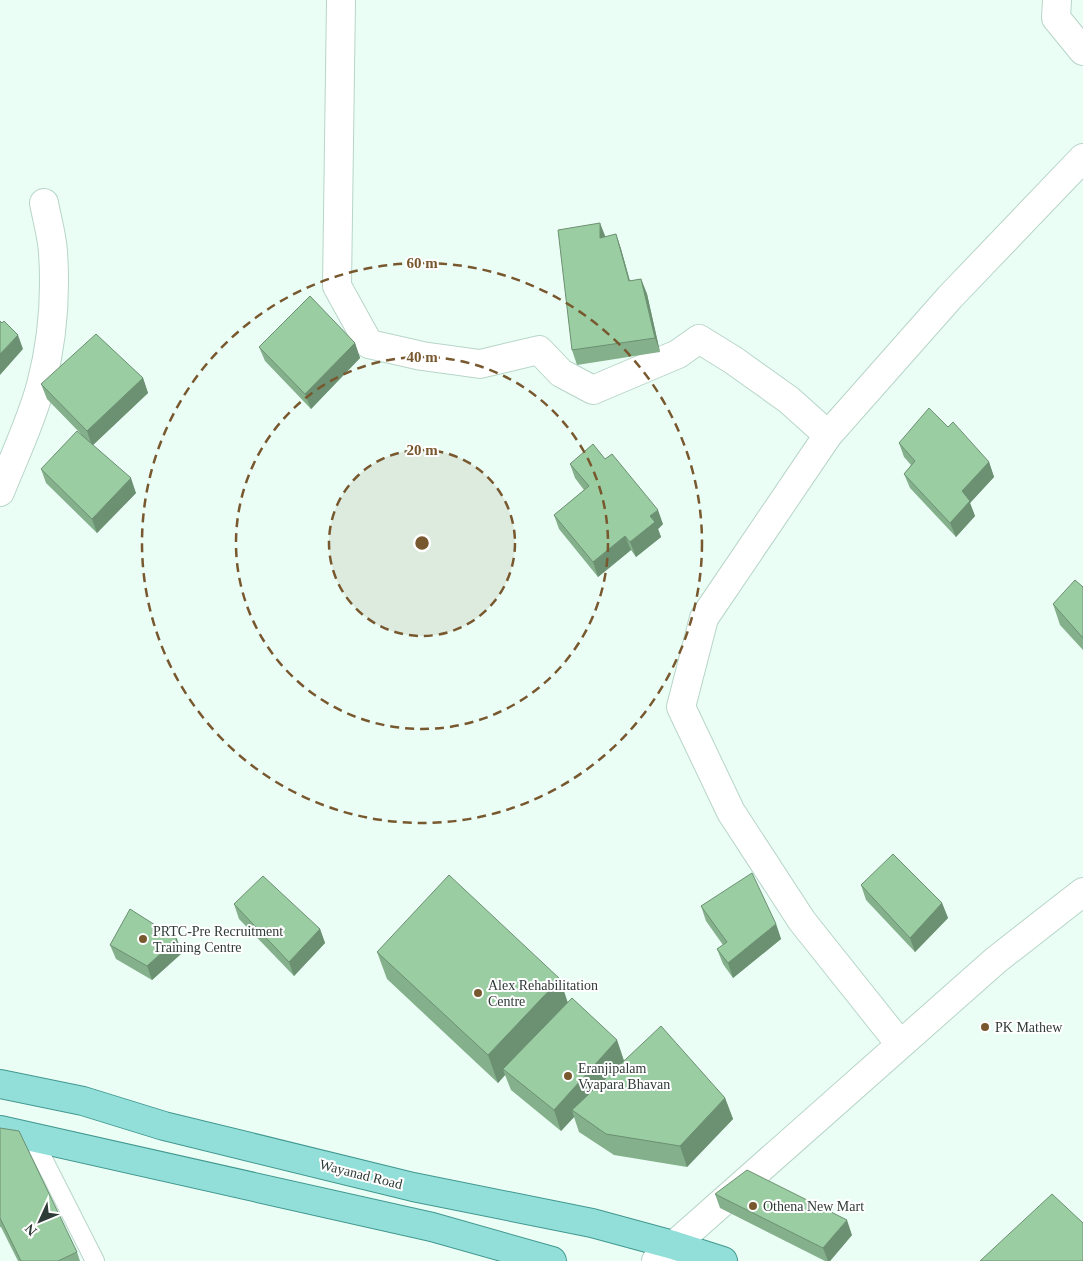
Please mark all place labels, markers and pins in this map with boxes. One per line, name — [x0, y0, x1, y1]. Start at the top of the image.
centre of rings — [413, 534, 431, 552]
place label: PRTC-Pre Recruitment Training Centre — [153, 924, 283, 955]
marker: PRTC-Pre Recruitment Training Centre — [137, 933, 149, 945]
place label: Alex Rehabilitation Centre — [488, 978, 598, 1009]
marker: Alex Rehabilitation Centre — [472, 987, 484, 999]
place label: PK Mathew — [995, 1020, 1063, 1035]
marker: PK Mathew — [979, 1021, 991, 1033]
place label: Eranjipalam Vyapara Bhavan — [578, 1061, 670, 1092]
marker: Eranjipalam Vyapara Bhavan — [562, 1070, 574, 1082]
place label: Othena New Mart — [763, 1199, 864, 1214]
marker: Othena New Mart — [747, 1200, 759, 1212]

